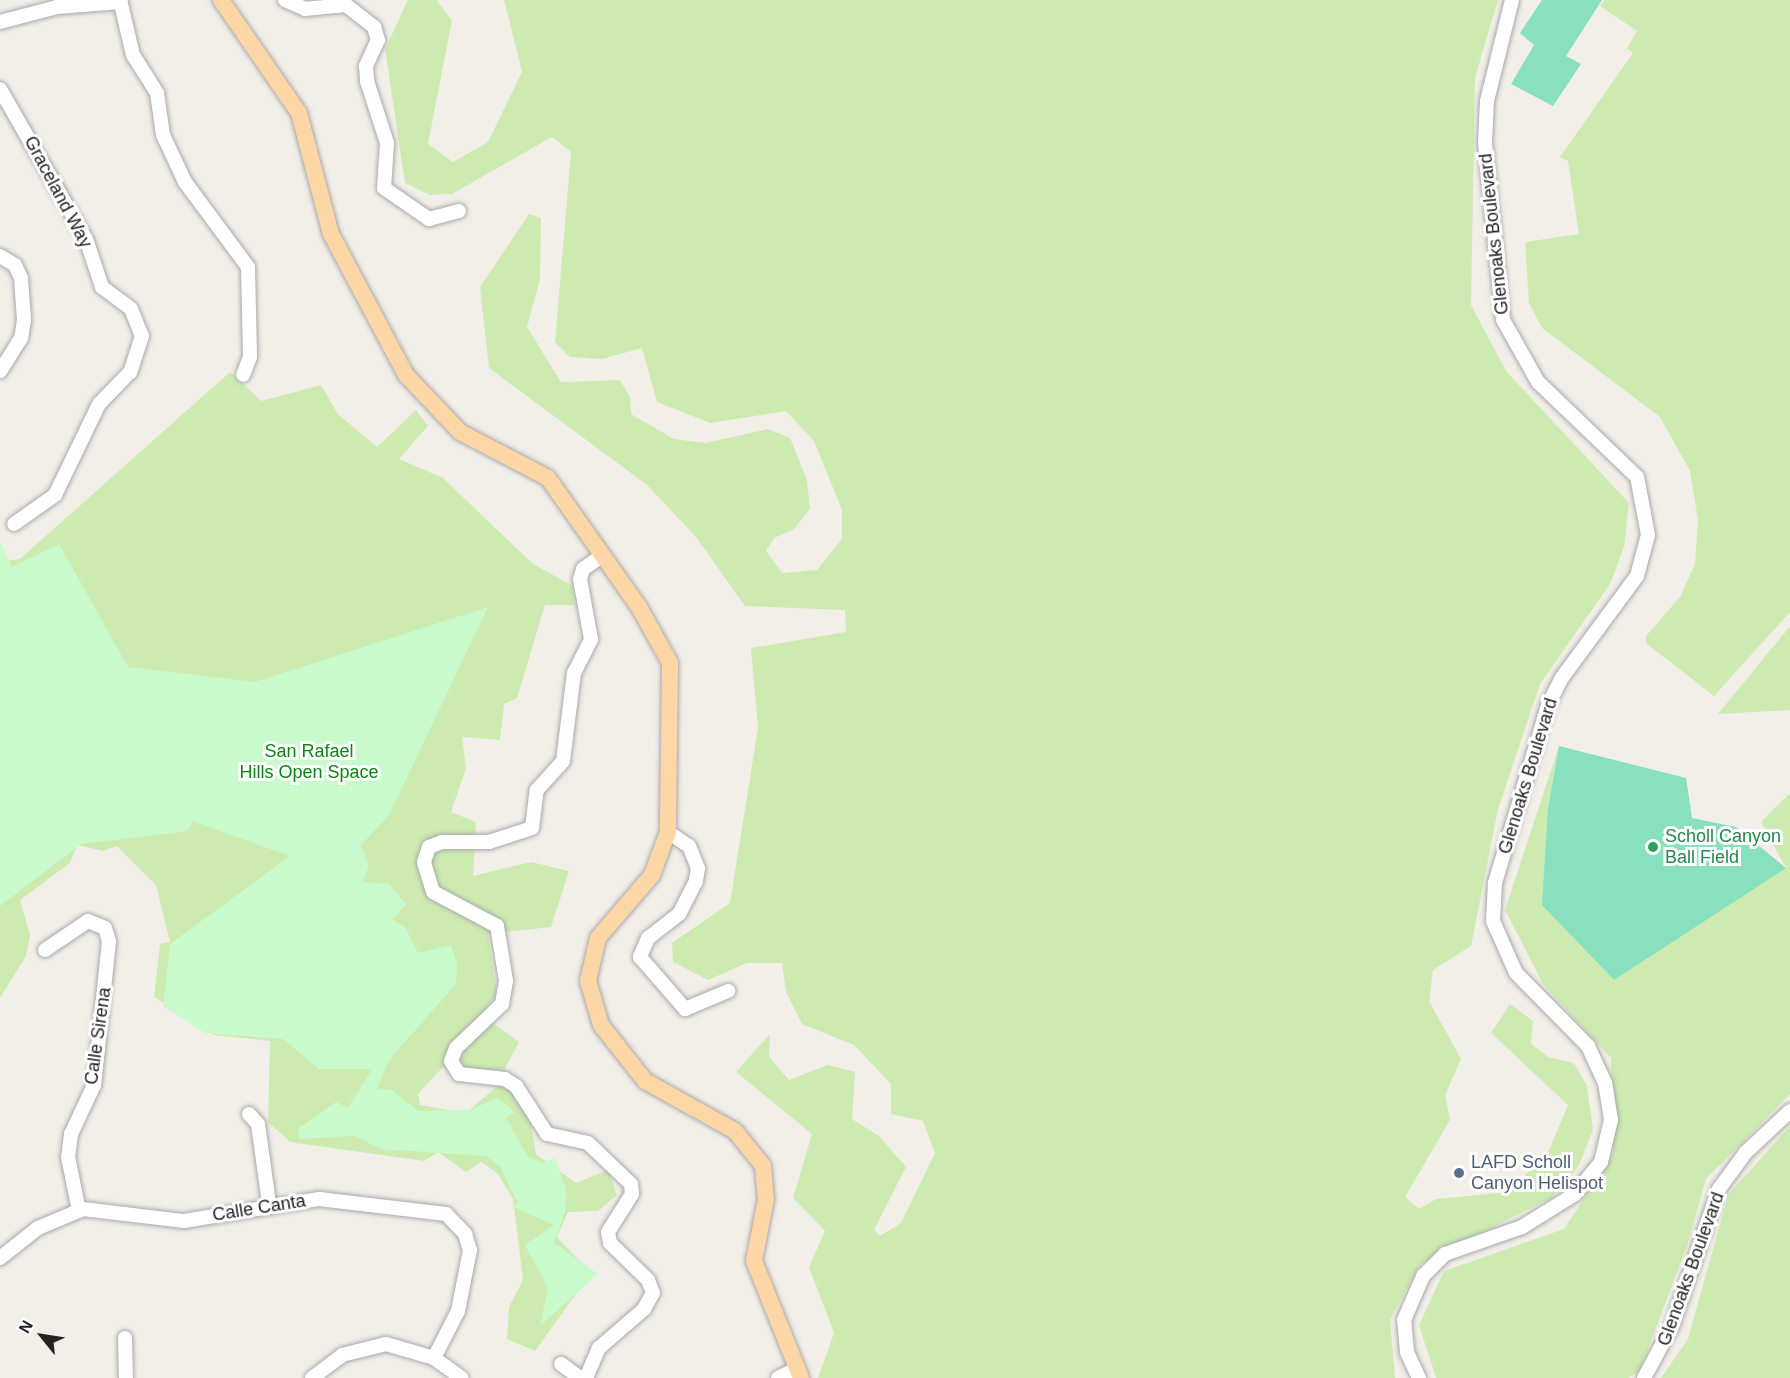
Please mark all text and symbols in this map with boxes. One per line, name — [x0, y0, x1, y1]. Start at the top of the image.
street label: Graceland Way — [20, 132, 96, 252]
street label: Glenoaks Boulevard — [1475, 152, 1513, 316]
street label: Glenoaks Boulevard — [1494, 695, 1562, 857]
park label: San Rafael Hills Open Space — [239, 741, 379, 783]
place label: Scholl Canyon Ball Field — [1665, 826, 1781, 868]
marker: Scholl Canyon Ball Field — [1646, 840, 1660, 854]
street label: Calle Sirena — [80, 986, 116, 1086]
place label: LAFD Scholl Canyon Helispot — [1471, 1152, 1603, 1194]
marker: LAFD Scholl Canyon Helispot — [1452, 1166, 1466, 1180]
street label: Glenoaks Boulevard — [1653, 1189, 1729, 1349]
street label: Calle Canta — [211, 1190, 307, 1226]
north arrow — [12, 1306, 72, 1366]
text: N — [16, 1317, 36, 1336]

